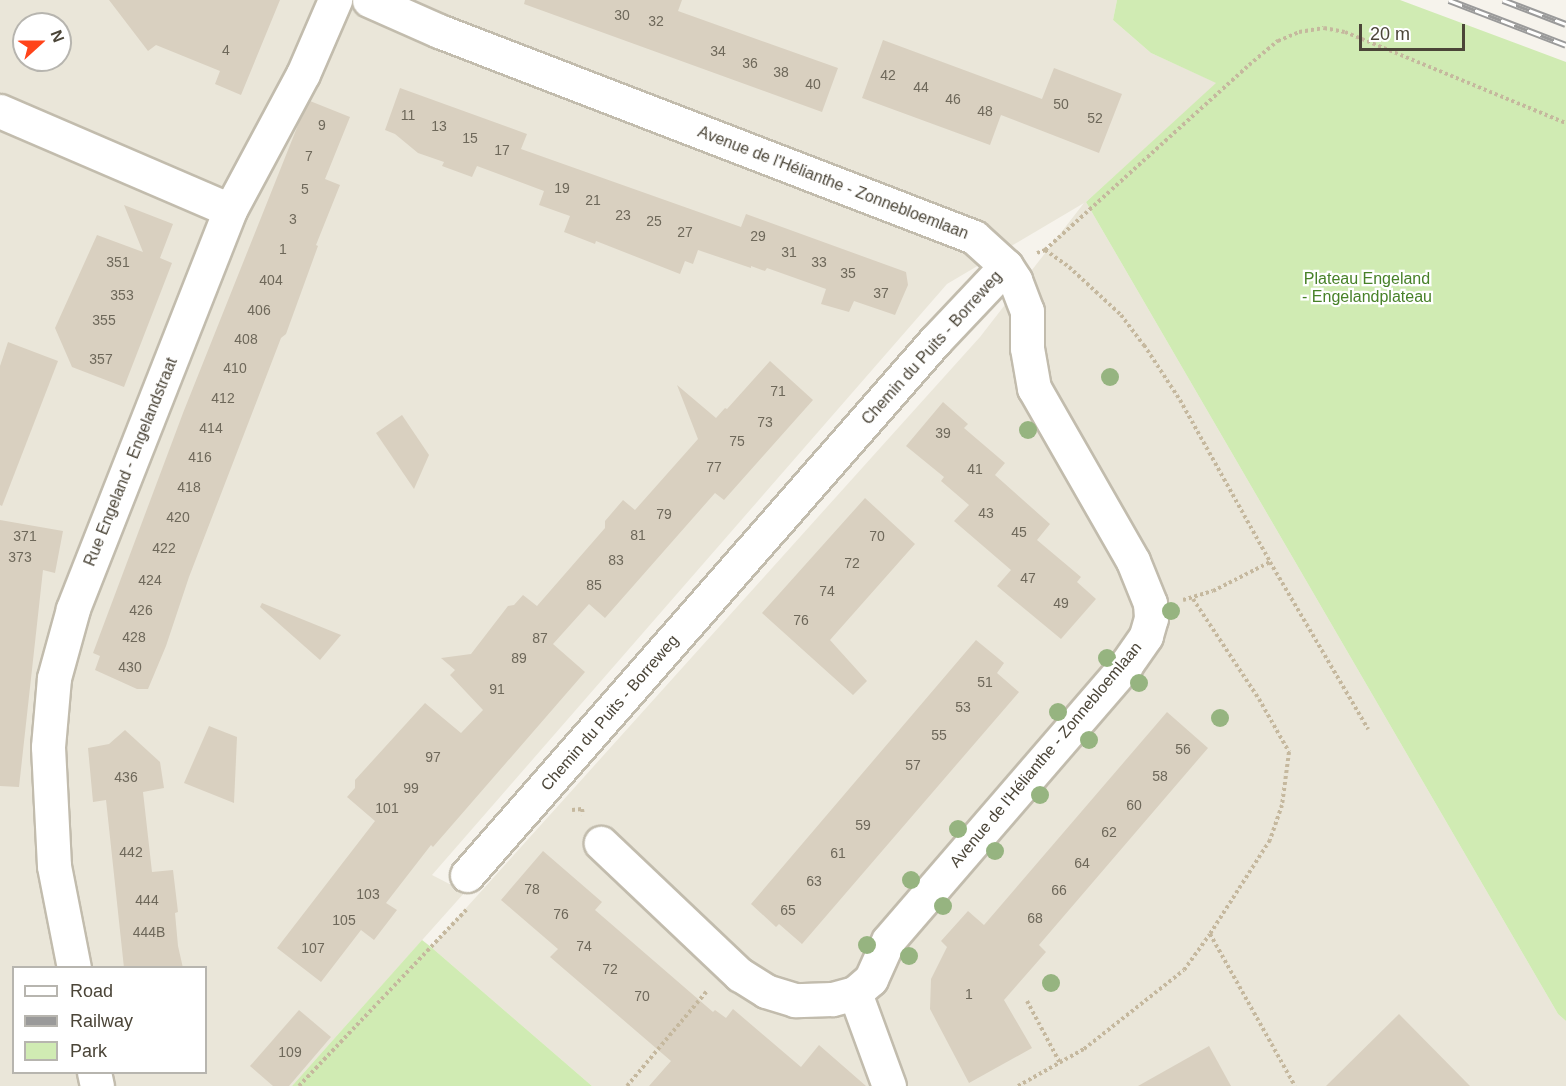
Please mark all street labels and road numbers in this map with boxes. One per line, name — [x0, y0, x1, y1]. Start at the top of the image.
street label: Avenue de l'Hélianthe - Zonnebloemlaan — [695, 122, 971, 244]
street label: Chemin du Puits - Borreweg — [858, 267, 1006, 429]
street label: Rue Engeland - Engelandstraat — [80, 355, 182, 569]
street label: Chemin du Puits - Borreweg — [537, 631, 683, 795]
street label: Avenue de l'Hélianthe - Zonnebloemlaan — [946, 638, 1146, 872]

